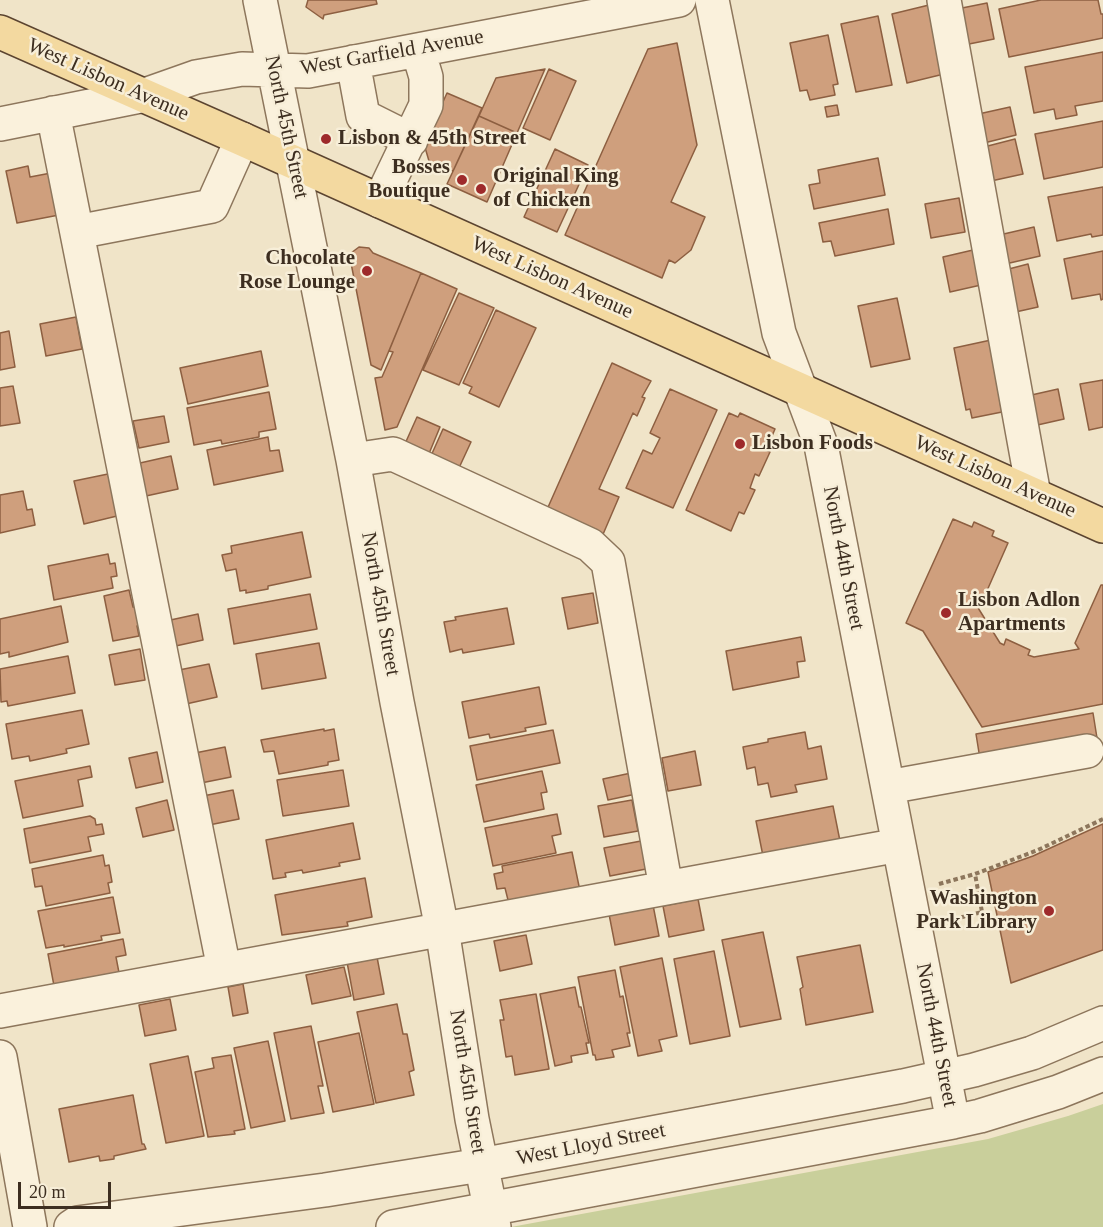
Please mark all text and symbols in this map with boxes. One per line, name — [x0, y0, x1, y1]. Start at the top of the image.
street label: West Garfield Avenue — [298, 24, 486, 82]
street label: West Lisbon Avenue — [23, 33, 193, 127]
street label: North 45th Street — [259, 53, 313, 201]
place label: Lisbon & 45th Street — [338, 126, 526, 152]
marker: Lisbon & 45th Street — [319, 132, 333, 146]
place label: Bosses Boutique — [368, 155, 450, 205]
place label: Original King of Chicken — [493, 164, 618, 214]
marker: Bosses Boutique — [455, 173, 469, 187]
marker: Original King of Chicken — [474, 182, 488, 196]
street label: West Lisbon Avenue — [467, 231, 637, 325]
place label: Chocolate Rose Lounge — [239, 246, 355, 296]
marker: Chocolate Rose Lounge — [360, 264, 374, 278]
street label: West Lisbon Avenue — [910, 430, 1080, 524]
place label: Lisbon Foods — [752, 431, 873, 457]
marker: Lisbon Foods — [733, 437, 747, 451]
street label: North 44th Street — [817, 484, 869, 632]
street label: North 45th Street — [355, 530, 405, 678]
place label: Lisbon Adlon Apartments — [958, 588, 1080, 638]
marker: Lisbon Adlon Apartments — [939, 606, 953, 620]
place label: Washington Park Library — [916, 886, 1037, 936]
marker: Washington Park Library — [1042, 904, 1056, 918]
street label: North 44th Street — [910, 961, 962, 1109]
street label: North 45th Street — [443, 1008, 491, 1156]
street label: West Lloyd Street — [514, 1118, 668, 1172]
scale bar — [21, 1170, 114, 1208]
text: 20 m — [29, 1182, 66, 1202]

